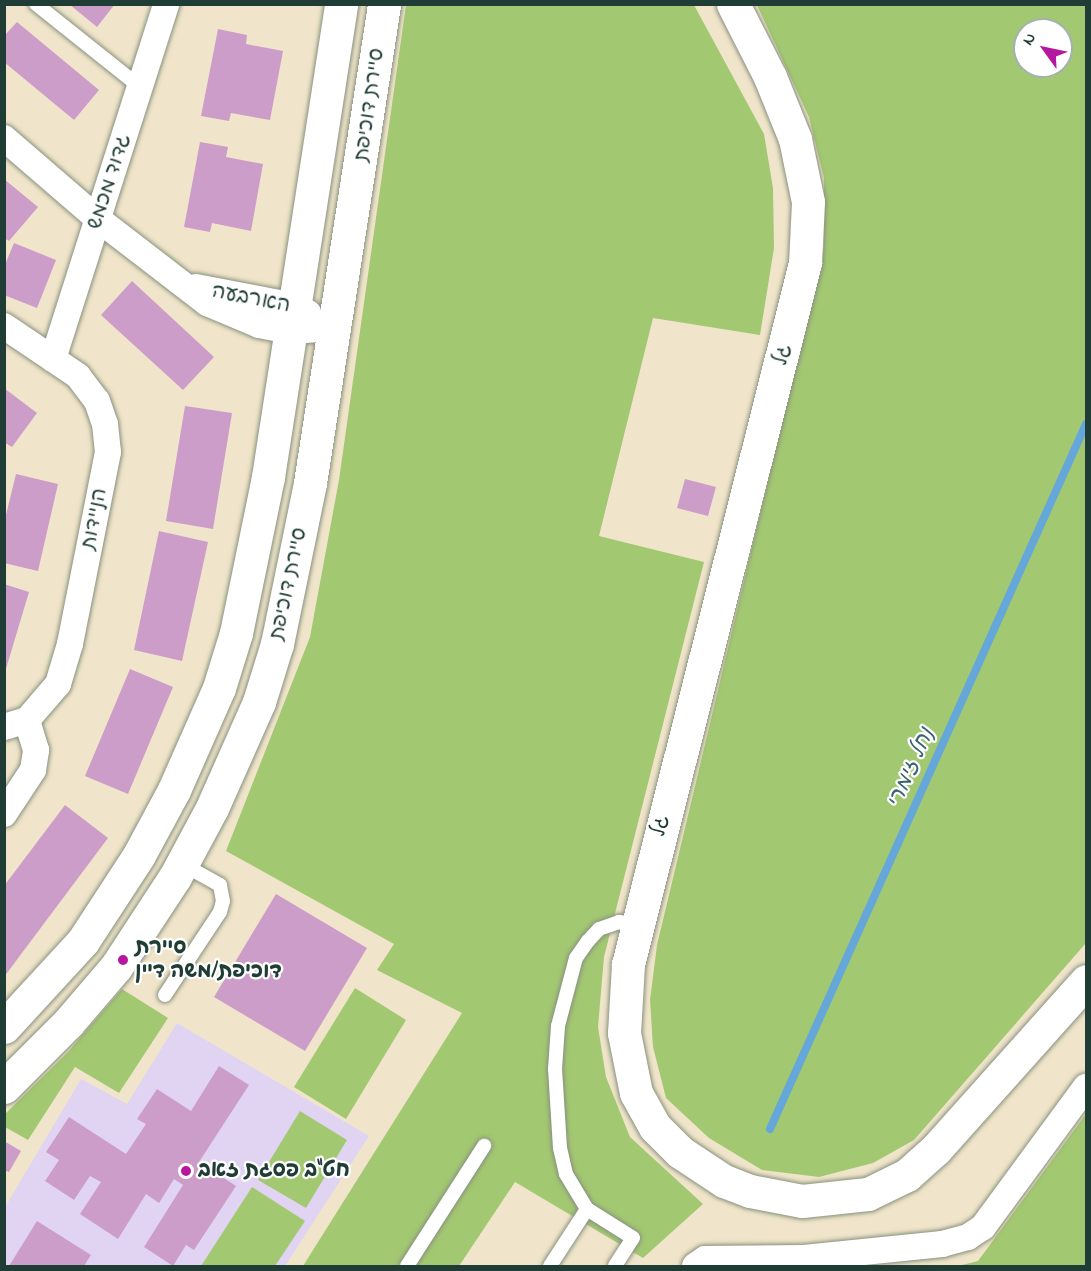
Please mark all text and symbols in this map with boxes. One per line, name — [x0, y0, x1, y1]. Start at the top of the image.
north arrow — [1013, 18, 1073, 78]
text: N — [1017, 28, 1043, 50]
street label: סיירת דוכיפת — [350, 47, 390, 163]
street label: גדוד מכמש — [83, 131, 137, 233]
street label: הארבעה — [210, 279, 292, 319]
street label: גל — [768, 342, 798, 368]
street label: הניידות — [77, 486, 113, 552]
street label: סיירת דוכיפת — [265, 525, 313, 643]
water label: נחל זימרי — [883, 725, 941, 813]
street label: גל — [646, 813, 676, 839]
place label: סיירת דוכיפת/משה דיין — [135, 935, 282, 985]
marker: סיירת דוכיפת/משה דיין — [116, 953, 130, 967]
place label: חט"ב פסגת זאב — [198, 1158, 350, 1184]
marker: חט"ב פסגת זאב — [179, 1164, 193, 1178]

